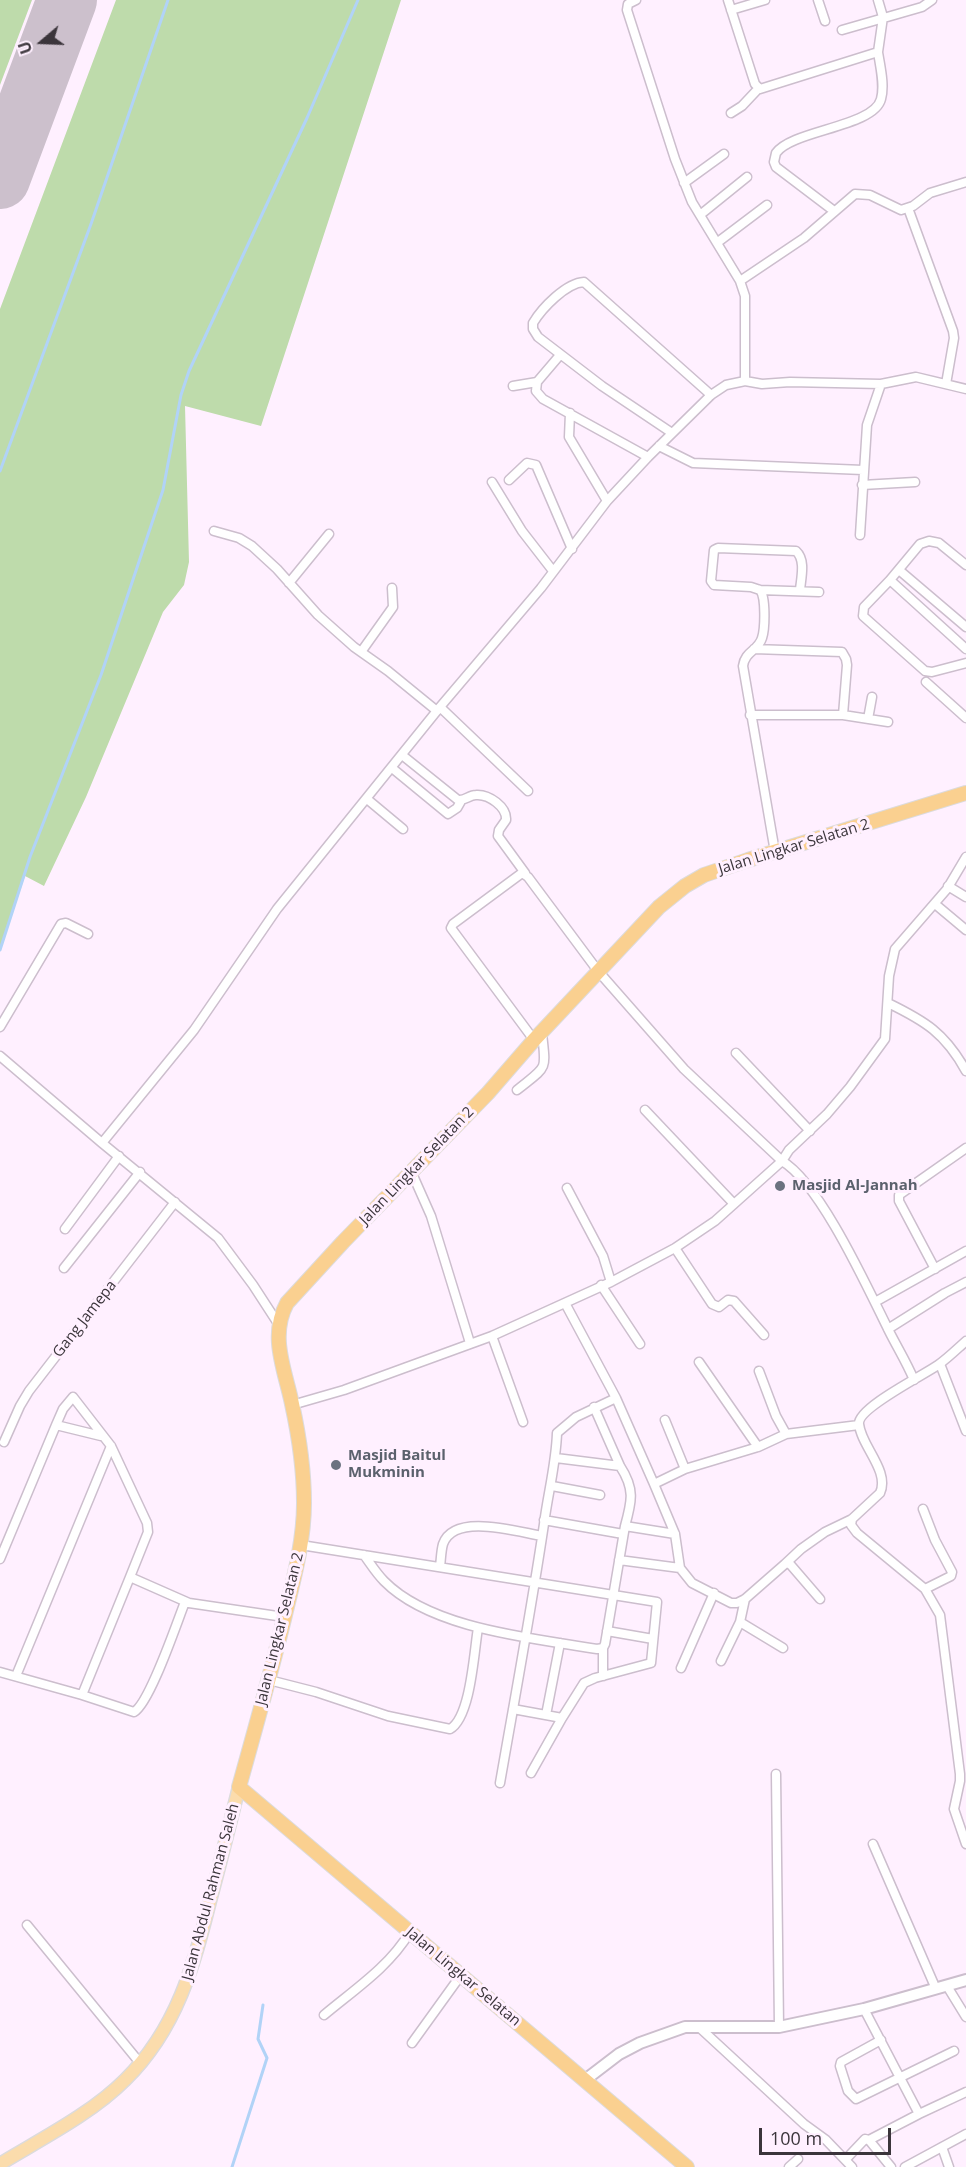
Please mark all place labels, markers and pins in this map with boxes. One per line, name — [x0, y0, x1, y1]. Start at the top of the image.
place label: Masjid Al-Jannah — [792, 1177, 918, 1195]
marker: Masjid Al-Jannah — [773, 1179, 787, 1193]
place label: Masjid Baitul Mukminin — [348, 1447, 446, 1482]
marker: Masjid Baitul Mukminin — [329, 1458, 343, 1472]

